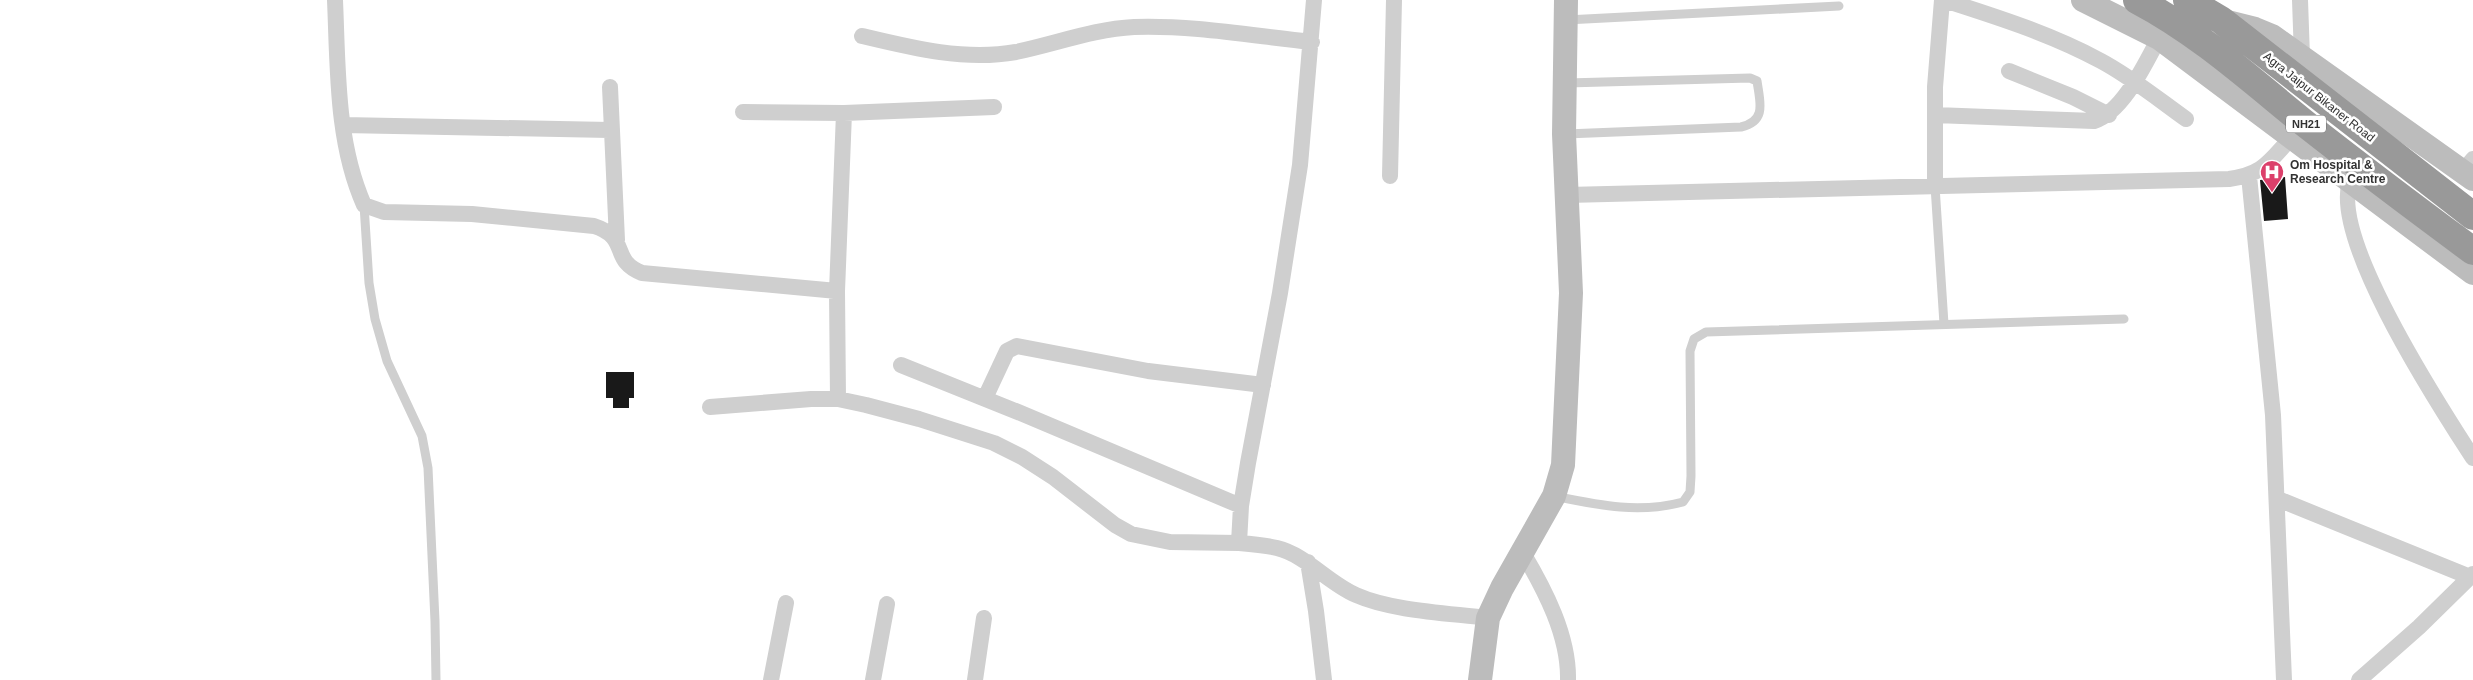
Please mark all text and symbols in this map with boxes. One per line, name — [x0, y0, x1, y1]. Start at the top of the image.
street label: Agra Jaipur Bikaner Road — [2261, 49, 2377, 145]
road number: NH21 — [2286, 116, 2326, 132]
place label: Om Hospital & Research Centre — [2290, 158, 2386, 186]
hospital icon: Om Hospital & Research Centre — [2259, 159, 2285, 193]

